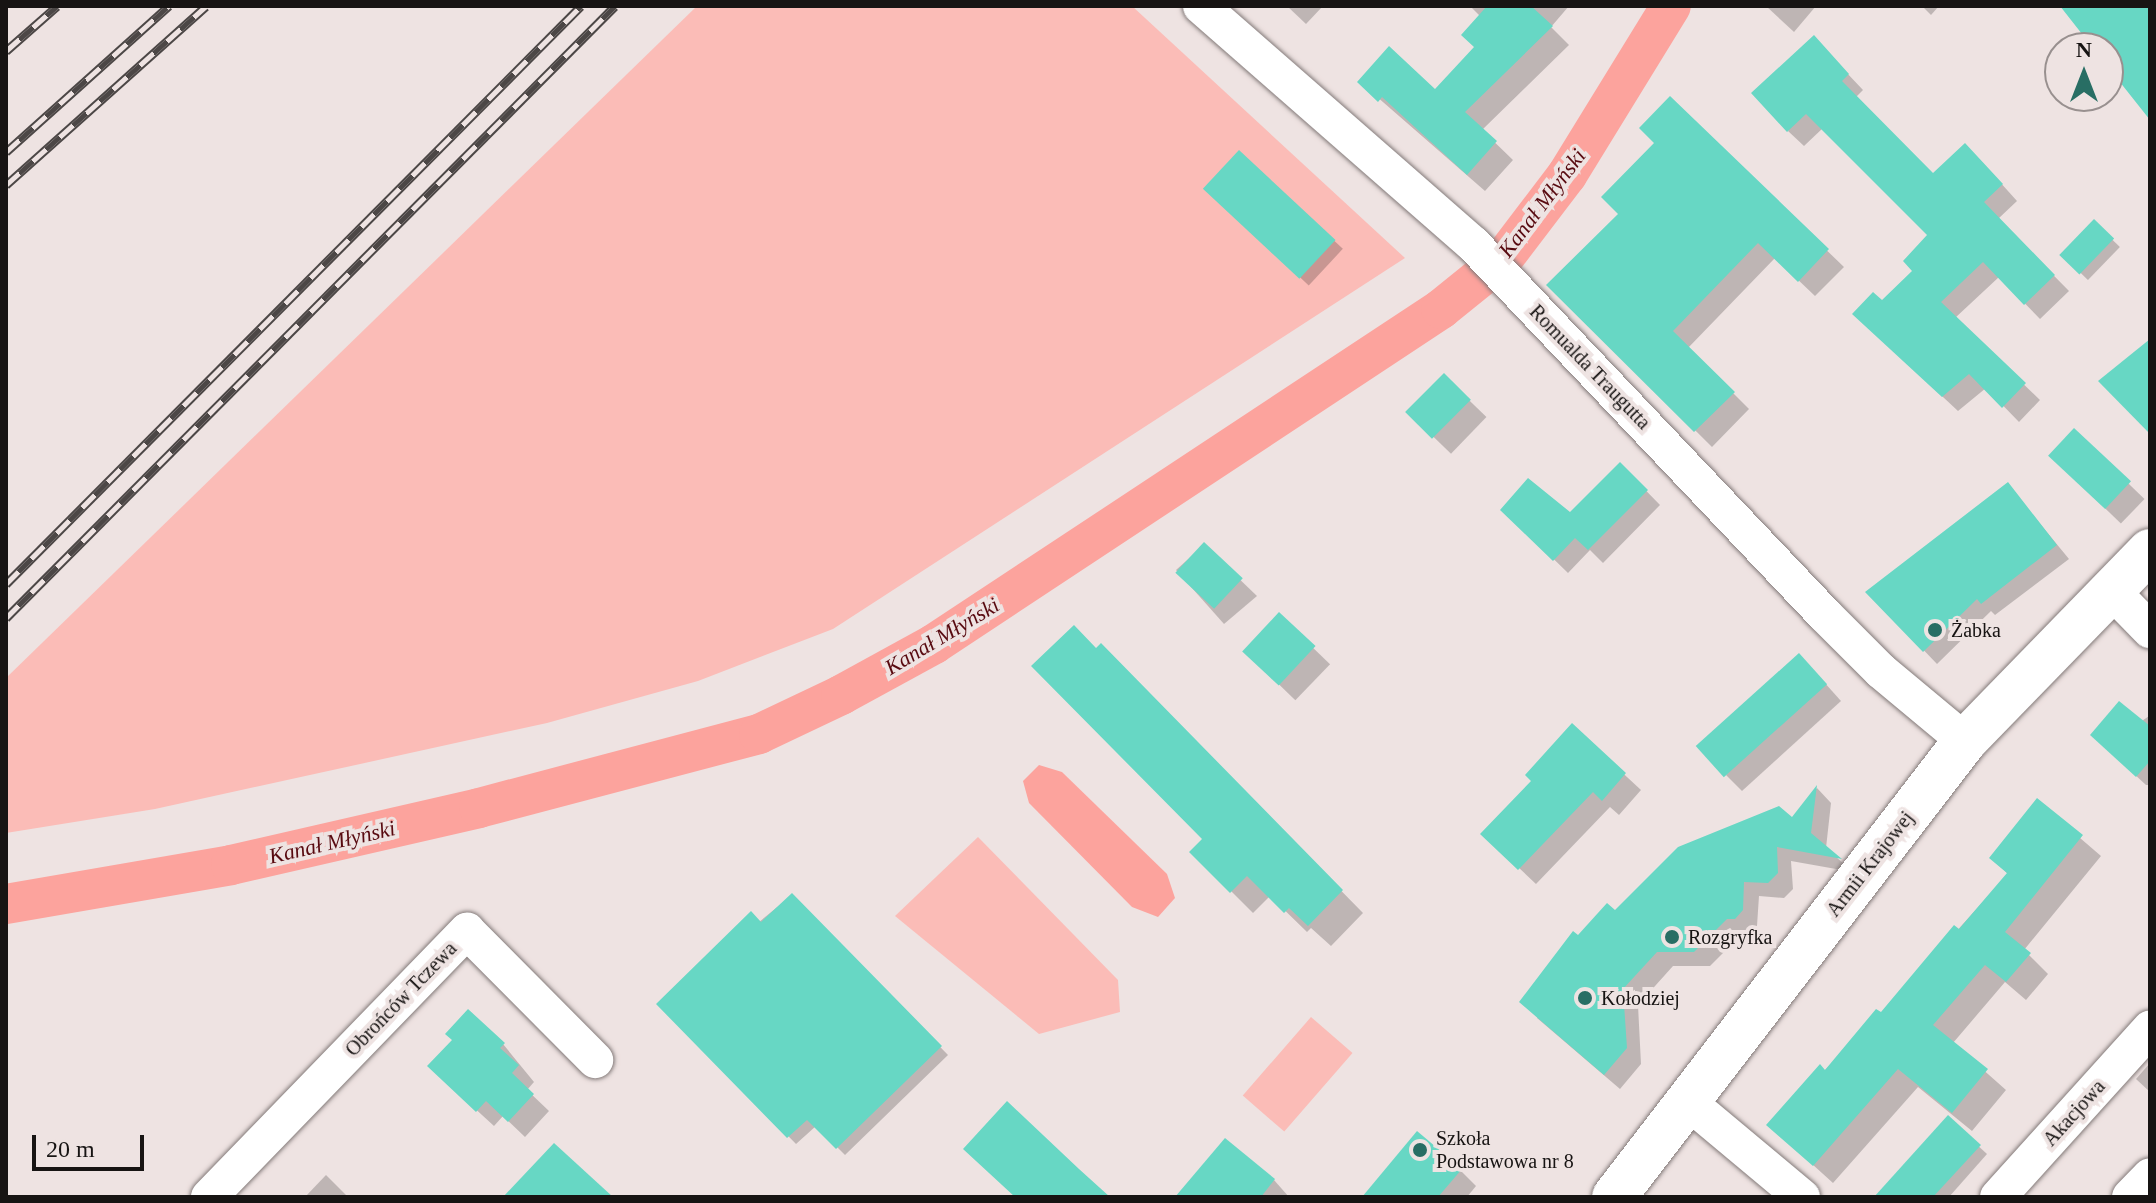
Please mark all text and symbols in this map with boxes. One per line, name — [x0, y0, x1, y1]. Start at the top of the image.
north arrow — [2044, 32, 2124, 112]
text: N — [2076, 37, 2092, 62]
water label: Kanał Młyński — [1493, 144, 1591, 262]
street label: Romualda Traugutta — [1524, 300, 1656, 434]
water label: Kanał Młyński — [880, 591, 1004, 681]
place label: Żabka — [1951, 618, 2001, 642]
marker: Żabka — [1926, 621, 1944, 639]
street label: Armii Krajowej — [1821, 806, 1919, 922]
water label: Kanał Młyński — [266, 815, 398, 869]
place label: Rozgryfka — [1688, 925, 1772, 949]
marker: Rozgryfka — [1663, 928, 1681, 946]
street label: Obrońców Tczewa — [340, 937, 462, 1061]
place label: Kołodziej — [1601, 986, 1680, 1010]
marker: Kołodziej — [1576, 989, 1594, 1007]
street label: Akacjowa — [2038, 1075, 2110, 1151]
scale bar — [36, 1119, 148, 1169]
place label: Szkoła Podstawowa nr 8 — [1436, 1126, 1574, 1173]
text: 20 m — [46, 1136, 95, 1162]
marker: Szkoła Podstawowa nr 8 — [1411, 1141, 1429, 1159]

